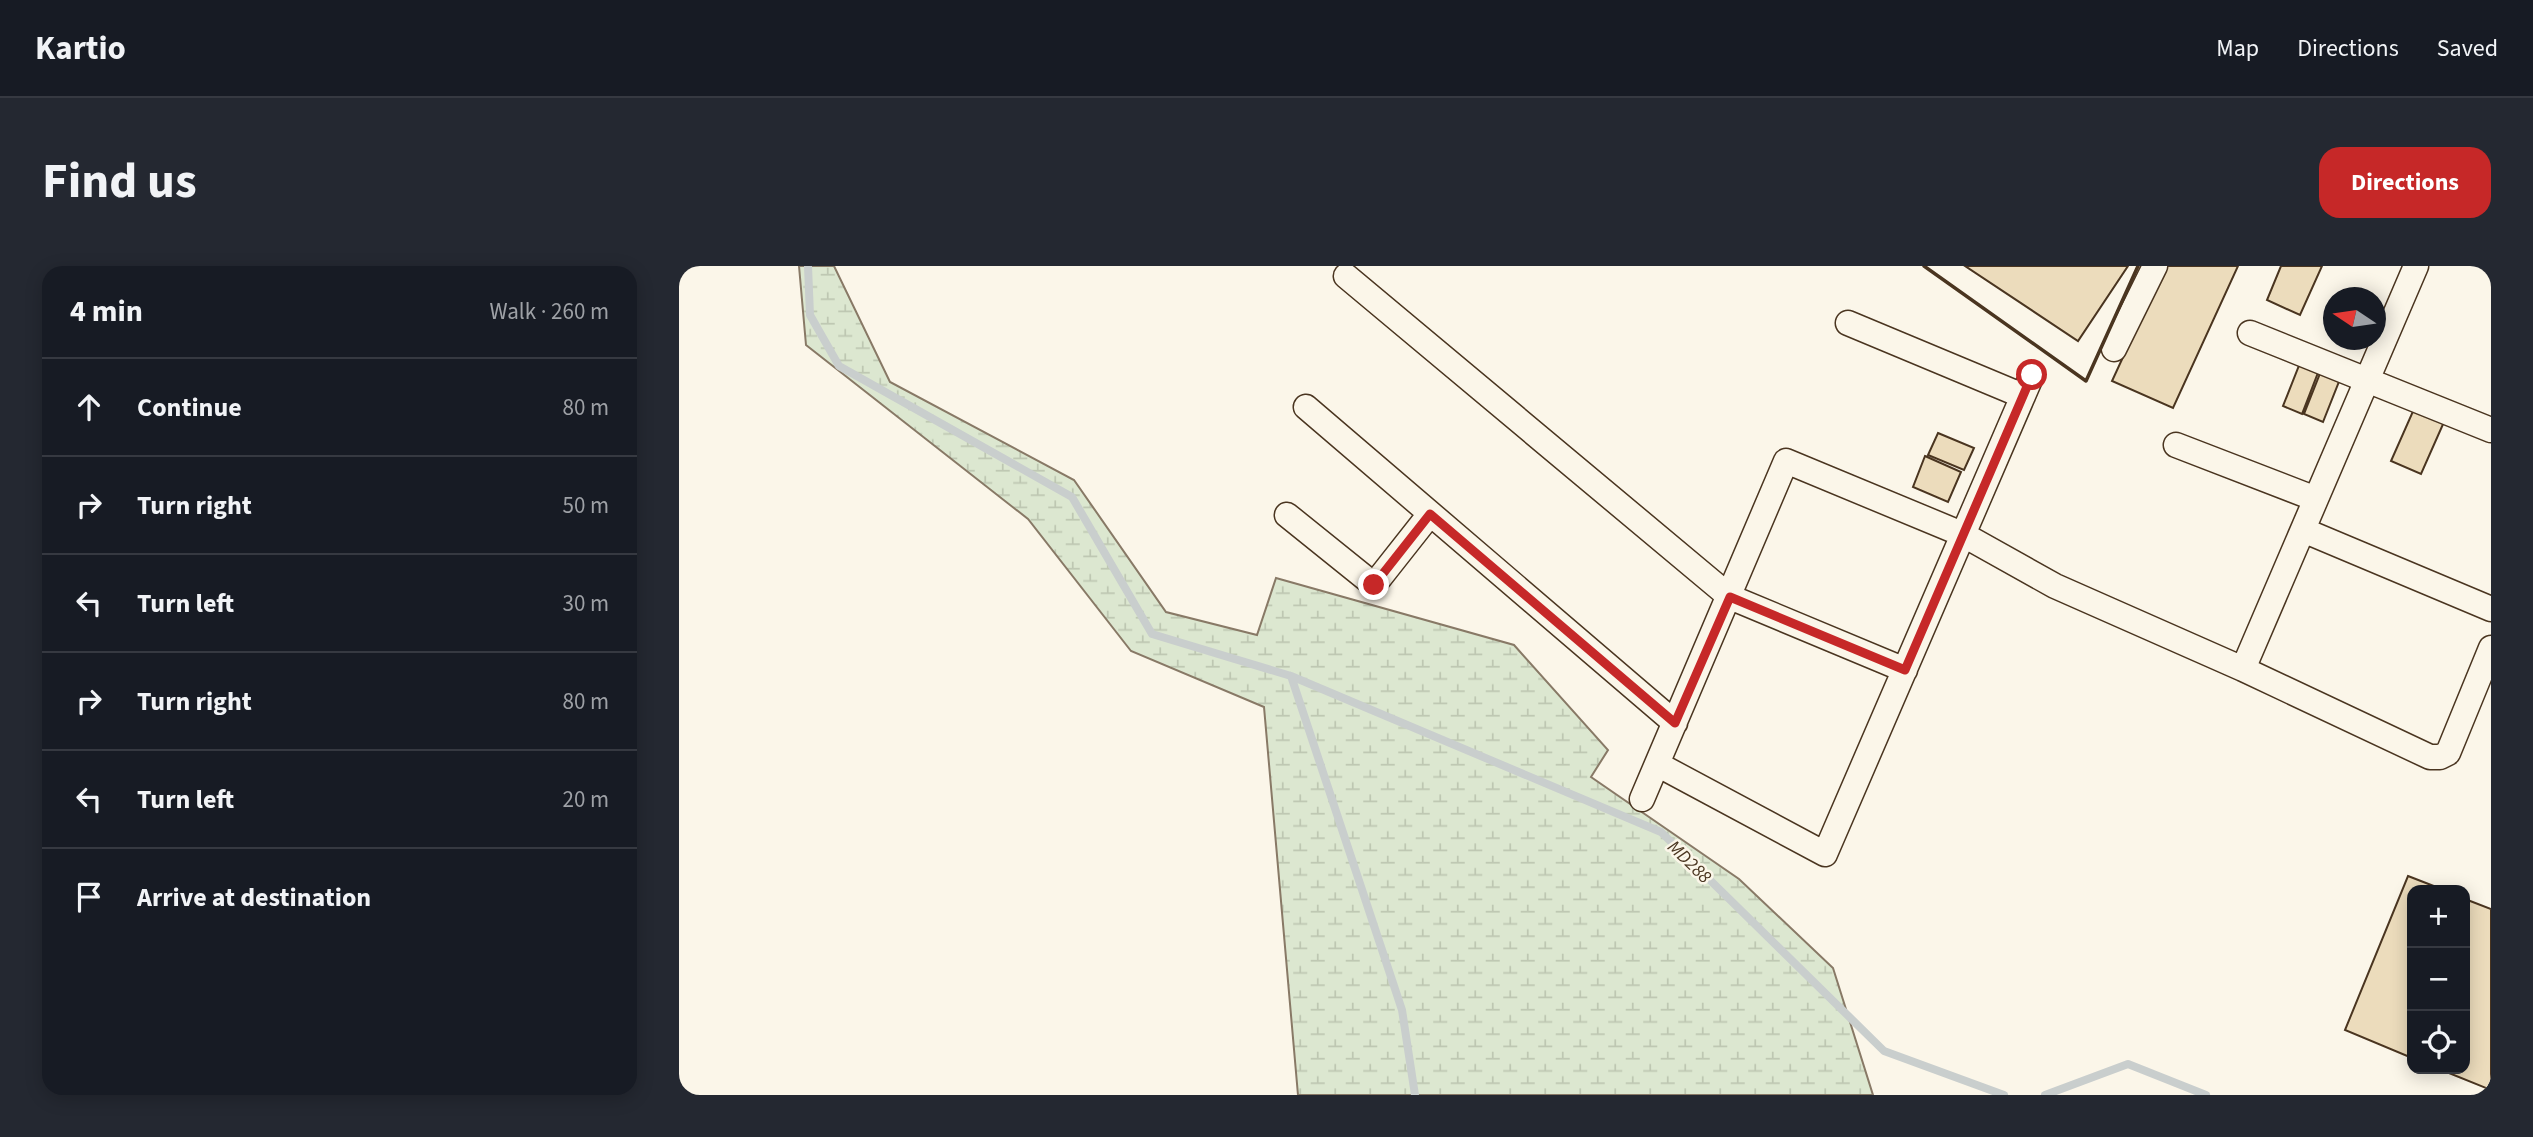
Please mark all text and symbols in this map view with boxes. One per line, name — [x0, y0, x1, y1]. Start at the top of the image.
text: Kartio — [35, 25, 126, 72]
text: Map — [2216, 31, 2259, 66]
text: Directions — [2297, 31, 2399, 66]
text: Saved — [2437, 31, 2498, 66]
text: Find us — [42, 147, 197, 217]
button: Directions — [2319, 147, 2491, 218]
north arrow — [2323, 287, 2386, 350]
text: 4 min — [70, 290, 143, 333]
text: Walk · 260 m — [490, 295, 609, 328]
route start — [2016, 359, 2047, 390]
icon: ahead — [70, 388, 108, 426]
text: Continue — [137, 389, 242, 426]
text: 80 m — [562, 391, 609, 424]
icon: right — [70, 486, 108, 524]
text: Turn right — [137, 487, 252, 524]
text: 50 m — [562, 489, 609, 522]
route end — [1358, 569, 1389, 600]
icon: left — [70, 584, 108, 622]
text: Turn left — [137, 585, 234, 622]
text: 30 m — [562, 587, 609, 620]
icon: right — [70, 682, 108, 720]
text: Turn right — [137, 683, 252, 720]
text: 80 m — [562, 685, 609, 718]
icon: left — [70, 780, 108, 818]
text: Turn left — [137, 781, 234, 818]
text: 20 m — [562, 783, 609, 816]
water label: MD288 — [1661, 834, 1717, 890]
icon: arrive — [70, 878, 108, 916]
text: Arrive at destination — [137, 879, 371, 916]
map controls — [2407, 885, 2470, 1074]
button: + — [2407, 885, 2470, 948]
button: − — [2407, 948, 2470, 1011]
button: locate — [2407, 1011, 2470, 1074]

